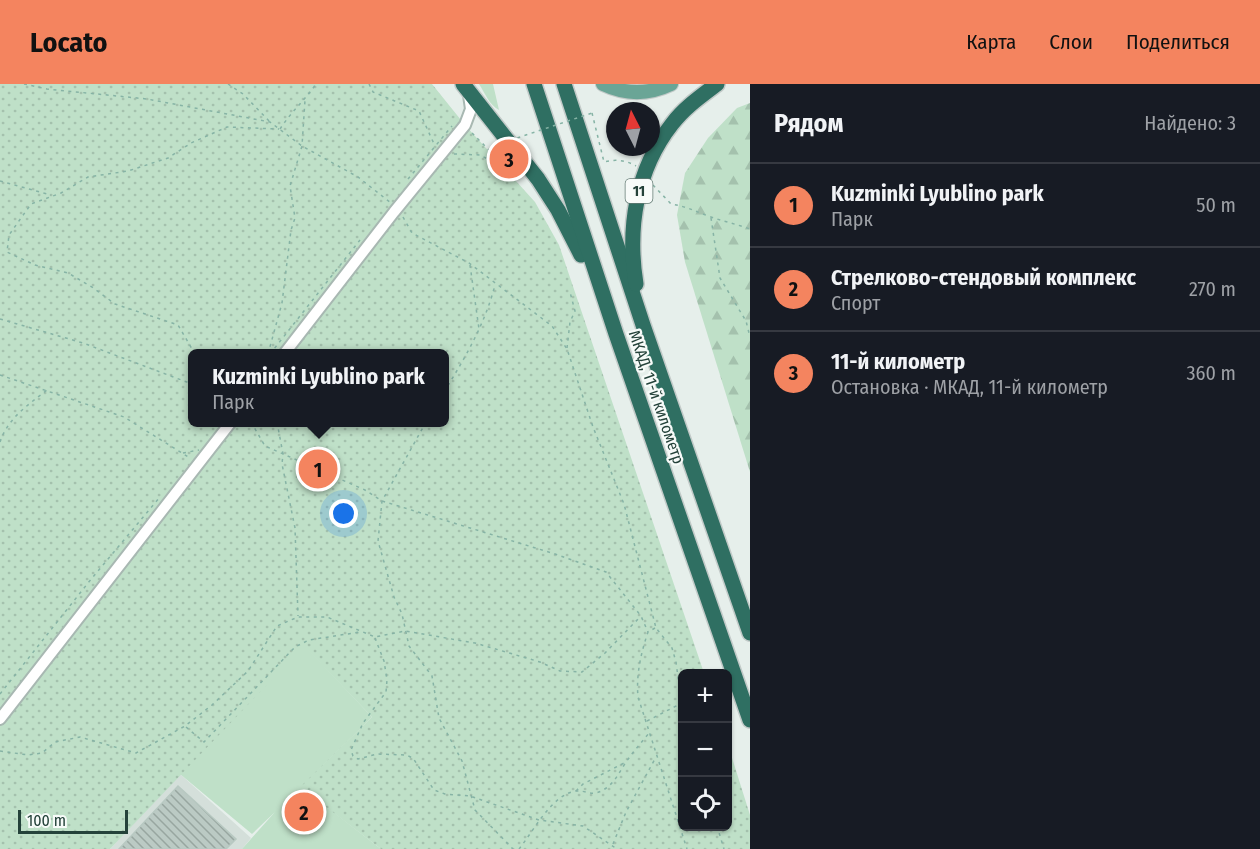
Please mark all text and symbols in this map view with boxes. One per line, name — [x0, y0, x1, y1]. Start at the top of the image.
text: Locato — [30, 26, 108, 59]
text: Карта — [966, 29, 1016, 55]
text: Слои — [1049, 29, 1093, 55]
text: Поделиться — [1126, 29, 1230, 55]
north arrow — [606, 102, 660, 156]
text: Рядом — [774, 108, 843, 139]
text: Найдено: 3 — [1144, 111, 1236, 135]
pin: 3 — [490, 136, 528, 182]
road number: 11 — [626, 179, 652, 203]
text: Kuzminki Lyublino park — [831, 180, 1044, 207]
text: 1 — [789, 193, 798, 217]
text: 50 m — [1196, 193, 1236, 217]
text: Парк — [831, 207, 873, 231]
text: Стрелково-стендовый комплекс — [831, 264, 1136, 291]
text: 2 — [789, 277, 798, 301]
text: 270 m — [1189, 277, 1236, 301]
text: Спорт — [831, 291, 880, 315]
street label: МКАД, 11-й километр — [625, 328, 688, 466]
text: 11-й километр — [831, 348, 965, 375]
popup — [188, 349, 449, 427]
text: 3 — [789, 361, 798, 385]
text: 360 m — [1187, 361, 1236, 385]
text: Kuzminki Lyublino park — [212, 363, 425, 390]
text: Остановка · МКАД, 11-й километр — [831, 375, 1108, 399]
text: Парк — [212, 390, 254, 414]
pin: 1 — [298, 446, 338, 492]
your location — [329, 499, 358, 528]
map controls — [678, 669, 732, 831]
button: + — [678, 669, 732, 723]
button: − — [678, 723, 732, 777]
button: locate — [678, 777, 732, 831]
pin: 2 — [284, 790, 324, 834]
scale bar — [18, 807, 128, 834]
text: 100 m — [27, 811, 66, 830]

